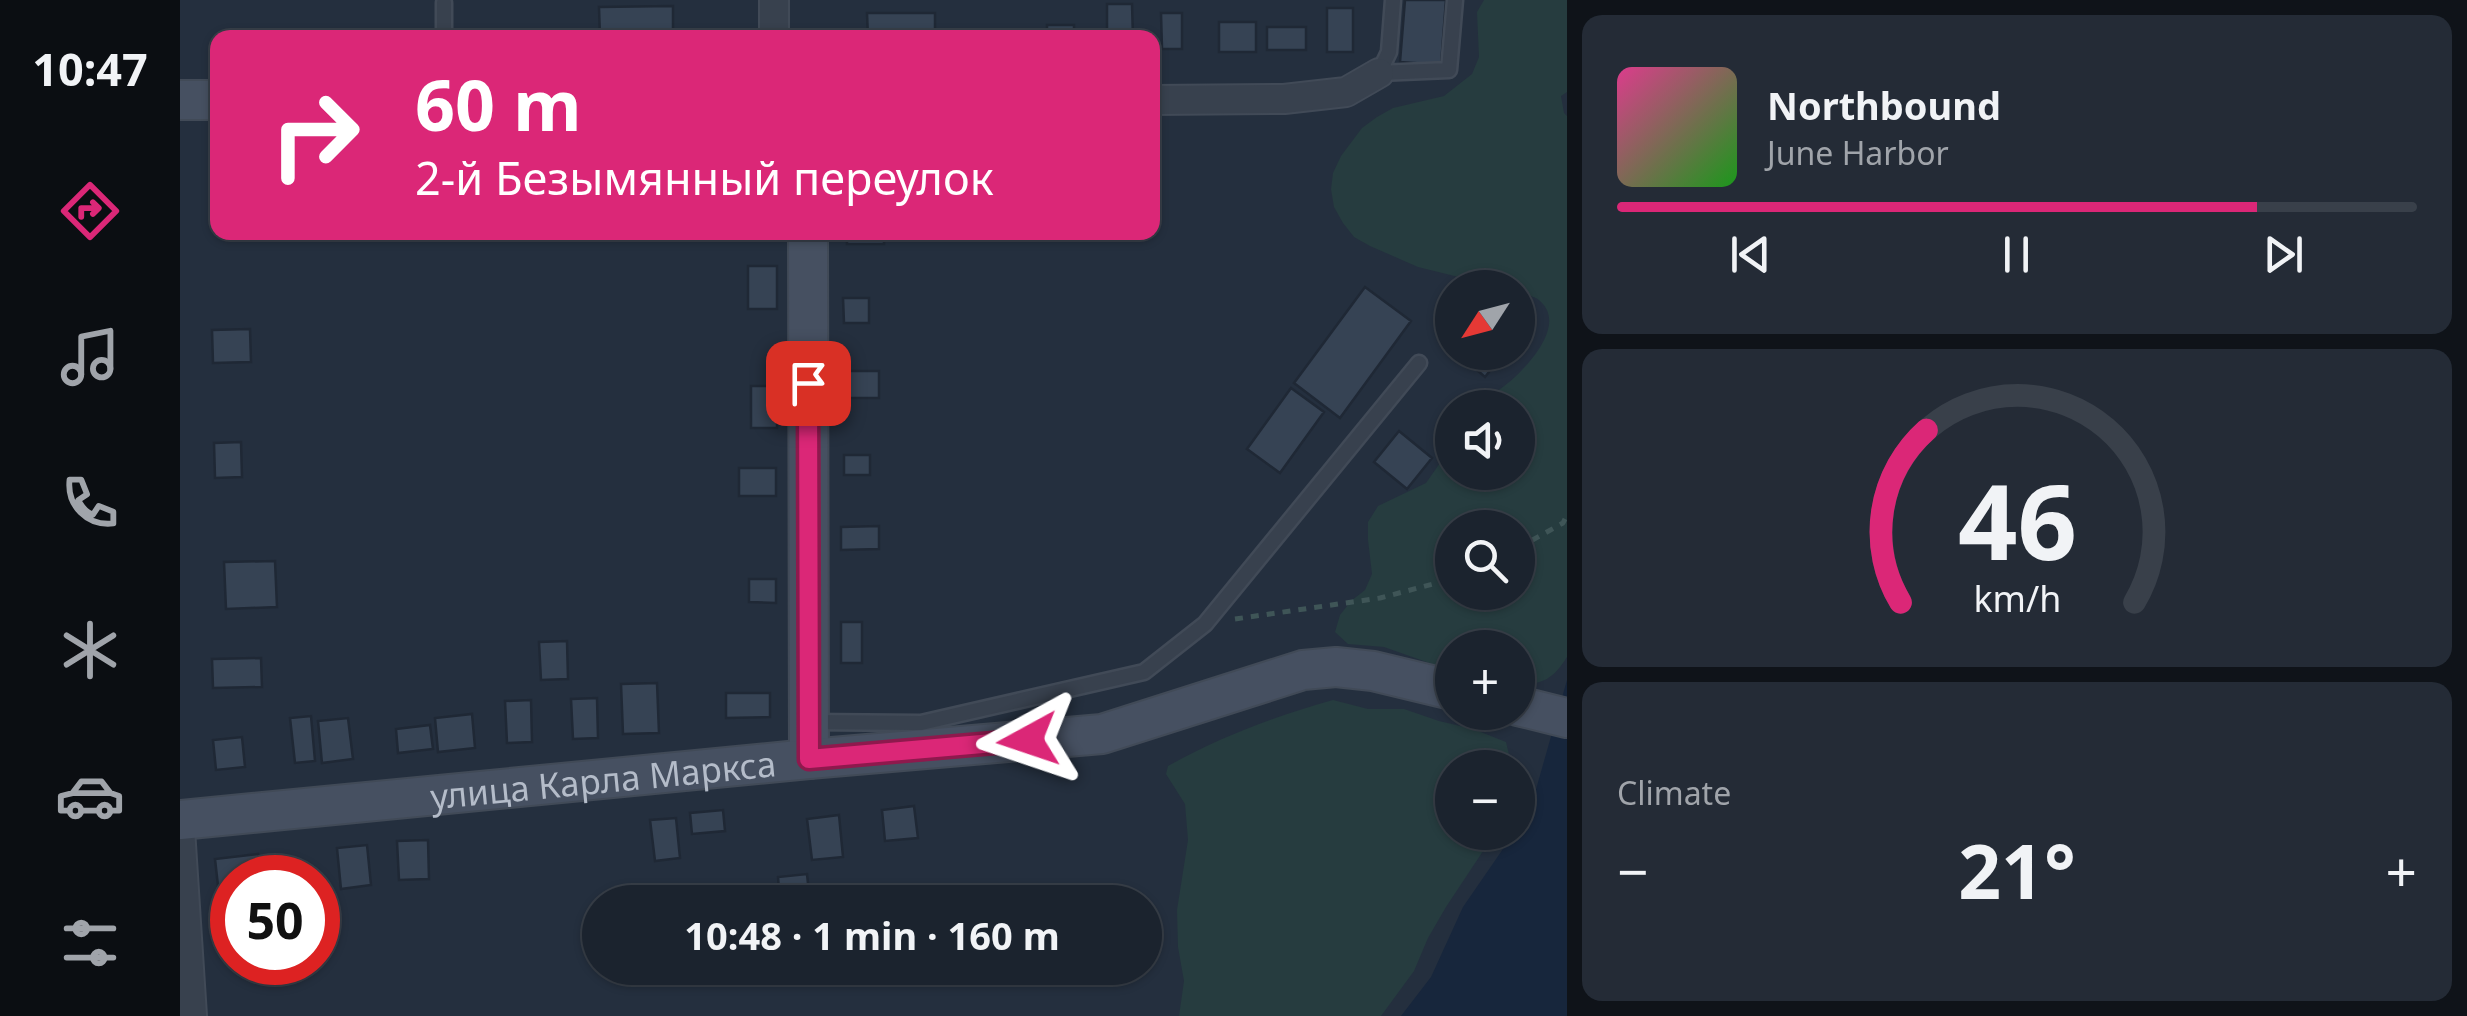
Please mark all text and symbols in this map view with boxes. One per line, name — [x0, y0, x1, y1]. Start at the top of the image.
text: 10:47 — [32, 38, 148, 99]
text: 60 m — [415, 56, 582, 152]
icon: right — [250, 70, 380, 200]
text: Northbound — [1767, 79, 2001, 131]
text: June Harbor — [1767, 131, 1949, 174]
text: 2-й Безымянный переулок — [415, 147, 994, 208]
icon: directions — [55, 176, 125, 246]
icon: previous — [1723, 227, 1778, 282]
icon: pause — [1989, 227, 2044, 282]
icon: next — [2256, 227, 2311, 282]
north arrow — [1435, 270, 1535, 370]
map controls — [1435, 270, 1535, 850]
icon: music — [55, 322, 125, 392]
pin — [766, 341, 851, 426]
icon: arrive — [781, 356, 836, 411]
button: sound — [1435, 390, 1535, 490]
text: 46 — [1958, 449, 2076, 590]
icon: phone — [55, 468, 125, 538]
button: search — [1435, 510, 1535, 610]
text: km/h — [1973, 574, 2061, 622]
icon: climate — [55, 615, 125, 685]
button: + — [1435, 630, 1535, 730]
position arrow — [976, 688, 1080, 792]
street label: улица Карла Маркса — [428, 739, 778, 819]
button: − — [1435, 750, 1535, 850]
icon: car — [55, 761, 125, 831]
text: Climate — [1617, 771, 1731, 814]
text: 21° — [1958, 819, 2076, 921]
text: − — [1617, 833, 1648, 908]
text: + — [2386, 833, 2417, 908]
speed limit sign: 50 — [210, 855, 340, 985]
icon: filters — [55, 908, 125, 978]
text: 10:48 · 1 min · 160 m — [684, 909, 1060, 961]

